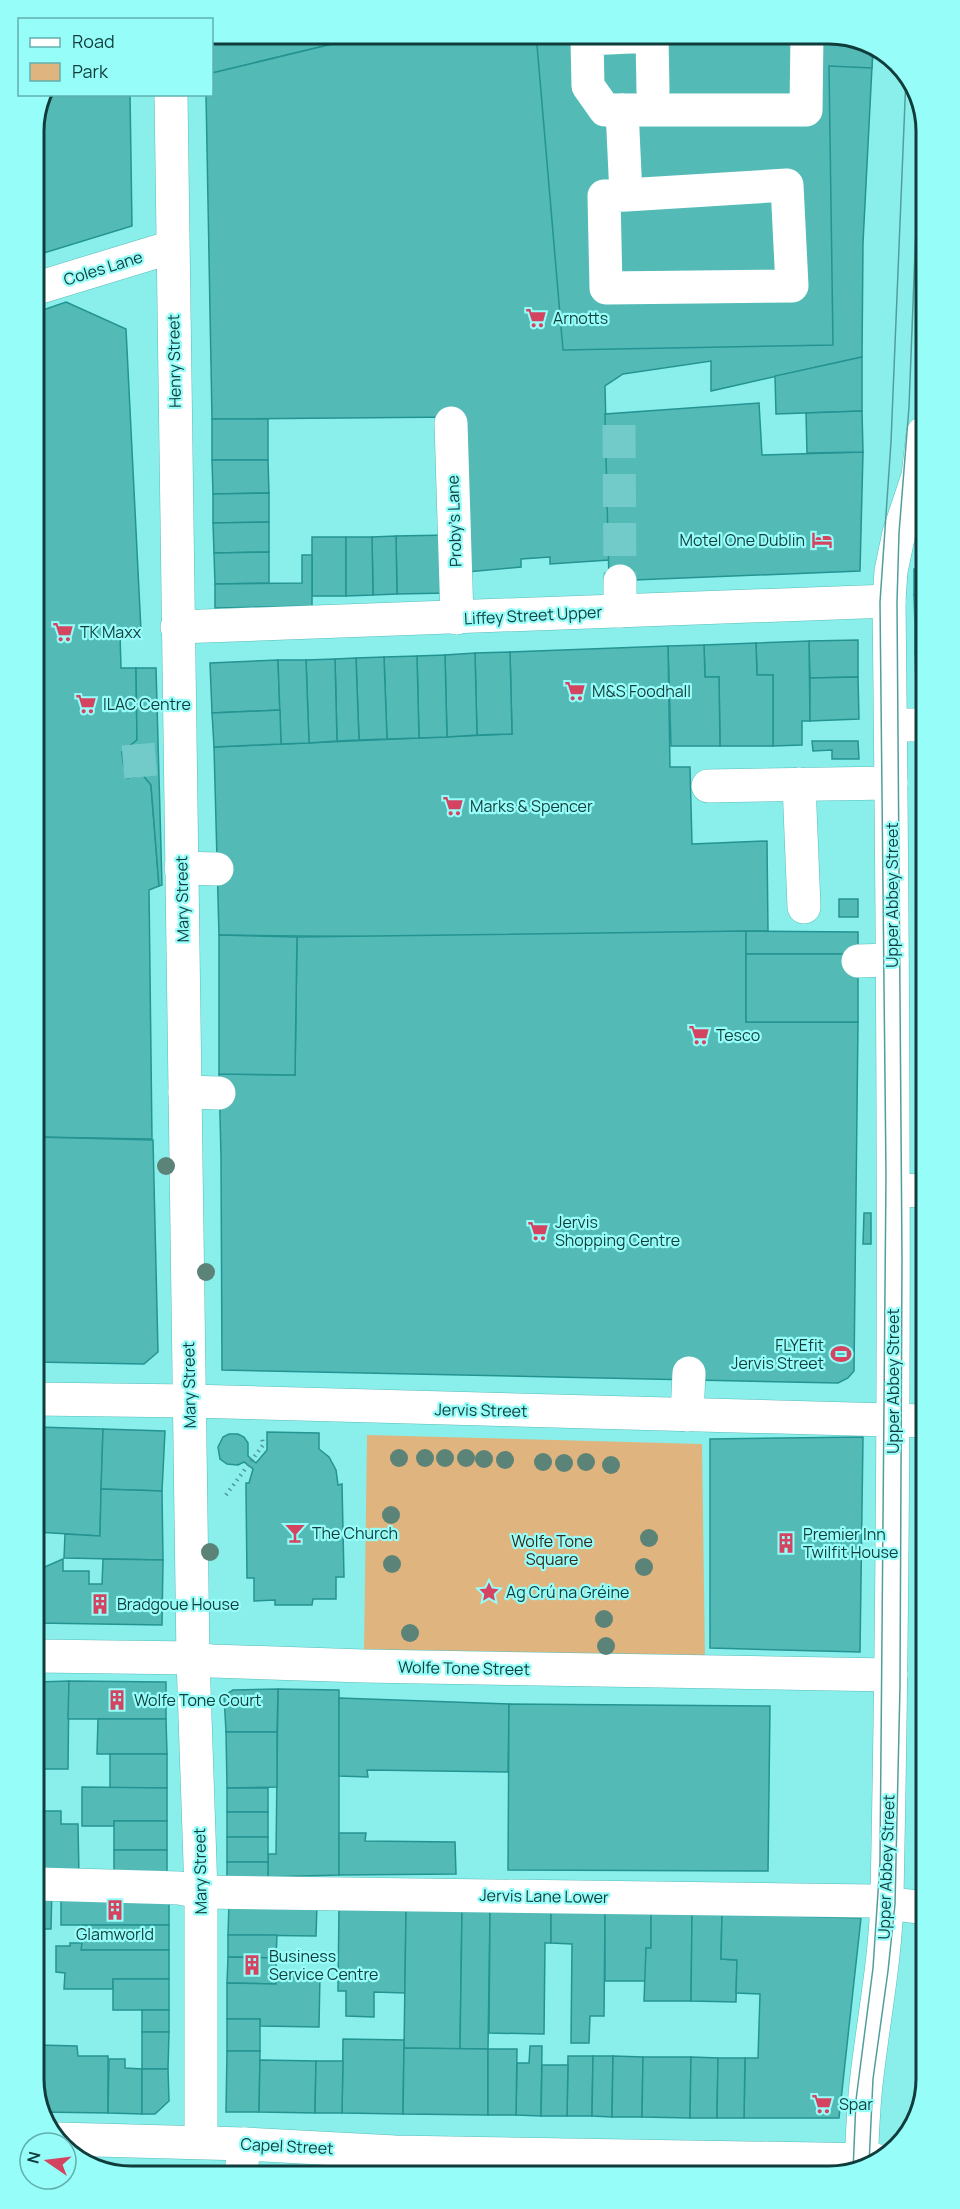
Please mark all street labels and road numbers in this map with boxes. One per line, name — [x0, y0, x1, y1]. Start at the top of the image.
street label: Coles Lane — [61, 246, 145, 290]
street label: Henry Street — [162, 314, 186, 408]
street label: Proby's Lane — [441, 475, 467, 567]
street label: Liffey Street Upper — [463, 600, 603, 630]
street label: Upper Abbey Street — [881, 822, 903, 968]
street label: Mary Street — [170, 855, 194, 943]
street label: Upper Abbey Street — [882, 1308, 904, 1454]
street label: Mary Street — [177, 1341, 201, 1429]
street label: Jervis Street — [434, 1398, 528, 1422]
street label: Wolfe Tone Street — [398, 1656, 530, 1680]
street label: Upper Abbey Street — [872, 1794, 900, 1940]
street label: Mary Street — [188, 1827, 212, 1915]
street label: Jervis Lane Lower — [479, 1884, 609, 1908]
street label: Capel Street — [240, 2133, 334, 2159]

